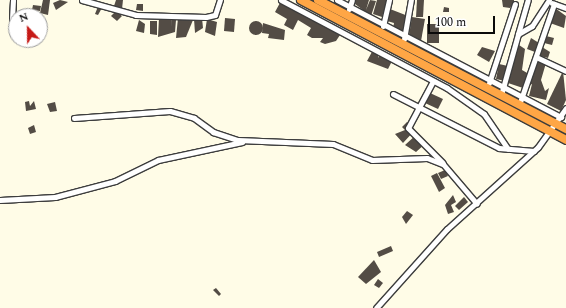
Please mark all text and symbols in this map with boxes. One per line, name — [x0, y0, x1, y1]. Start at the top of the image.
north arrow — [8, 8, 48, 48]
text: N — [16, 8, 31, 27]
scale bar — [430, 8, 497, 34]
text: 100 m — [435, 13, 466, 32]

